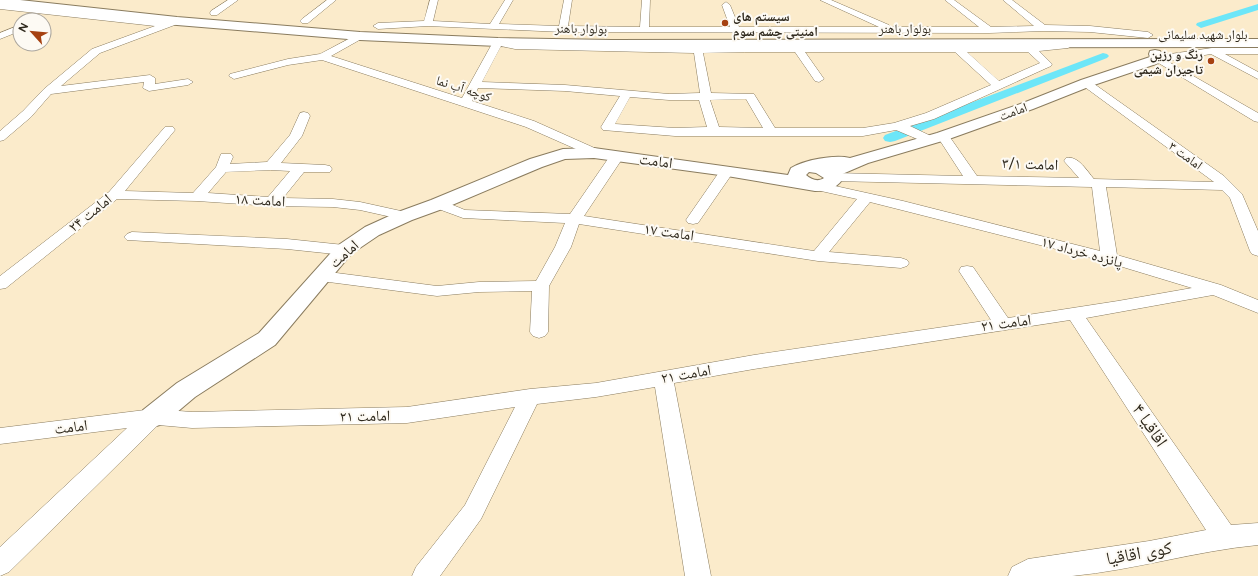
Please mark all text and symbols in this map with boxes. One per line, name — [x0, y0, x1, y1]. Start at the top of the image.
place label: سیستم های امنیتی چشم سوم — [733, 9, 818, 41]
north arrow — [12, 12, 52, 52]
marker: سیستم های امنیتی چشم سوم — [720, 18, 730, 28]
text: N — [16, 21, 31, 34]
street label: بولوار باهنر — [554, 21, 607, 37]
street label: بولوار باهنر — [878, 21, 931, 37]
street label: بلوار شهید سلیمانی — [1158, 27, 1248, 43]
place label: رنگ و رزین تاجیران شیمی — [1134, 47, 1204, 78]
marker: رنگ و رزین تاجیران شیمی — [1206, 56, 1216, 66]
street label: کوچه آب نما — [434, 72, 494, 106]
street label: امامت — [997, 99, 1029, 123]
street label: امامت ۳ — [1166, 138, 1205, 173]
street label: امامت — [638, 150, 674, 172]
street label: امامت ۳/۱ — [1002, 154, 1058, 174]
street label: امامت ۲۴ — [65, 190, 115, 236]
street label: امامت ۱۸ — [234, 190, 286, 210]
street label: امامت ۱۷ — [643, 220, 695, 244]
street label: پانزده خرداد ۱۷ — [1039, 232, 1125, 272]
street label: امامت — [326, 236, 362, 272]
street label: امامت ۲۱ — [980, 311, 1032, 335]
street label: امامت ۲۱ — [660, 361, 712, 387]
street label: اقاقیا ۴ — [1128, 399, 1172, 451]
street label: امامت ۲۱ — [340, 407, 390, 425]
street label: امامت — [53, 416, 89, 438]
street label: کوی اقاقیا — [1104, 536, 1174, 570]

